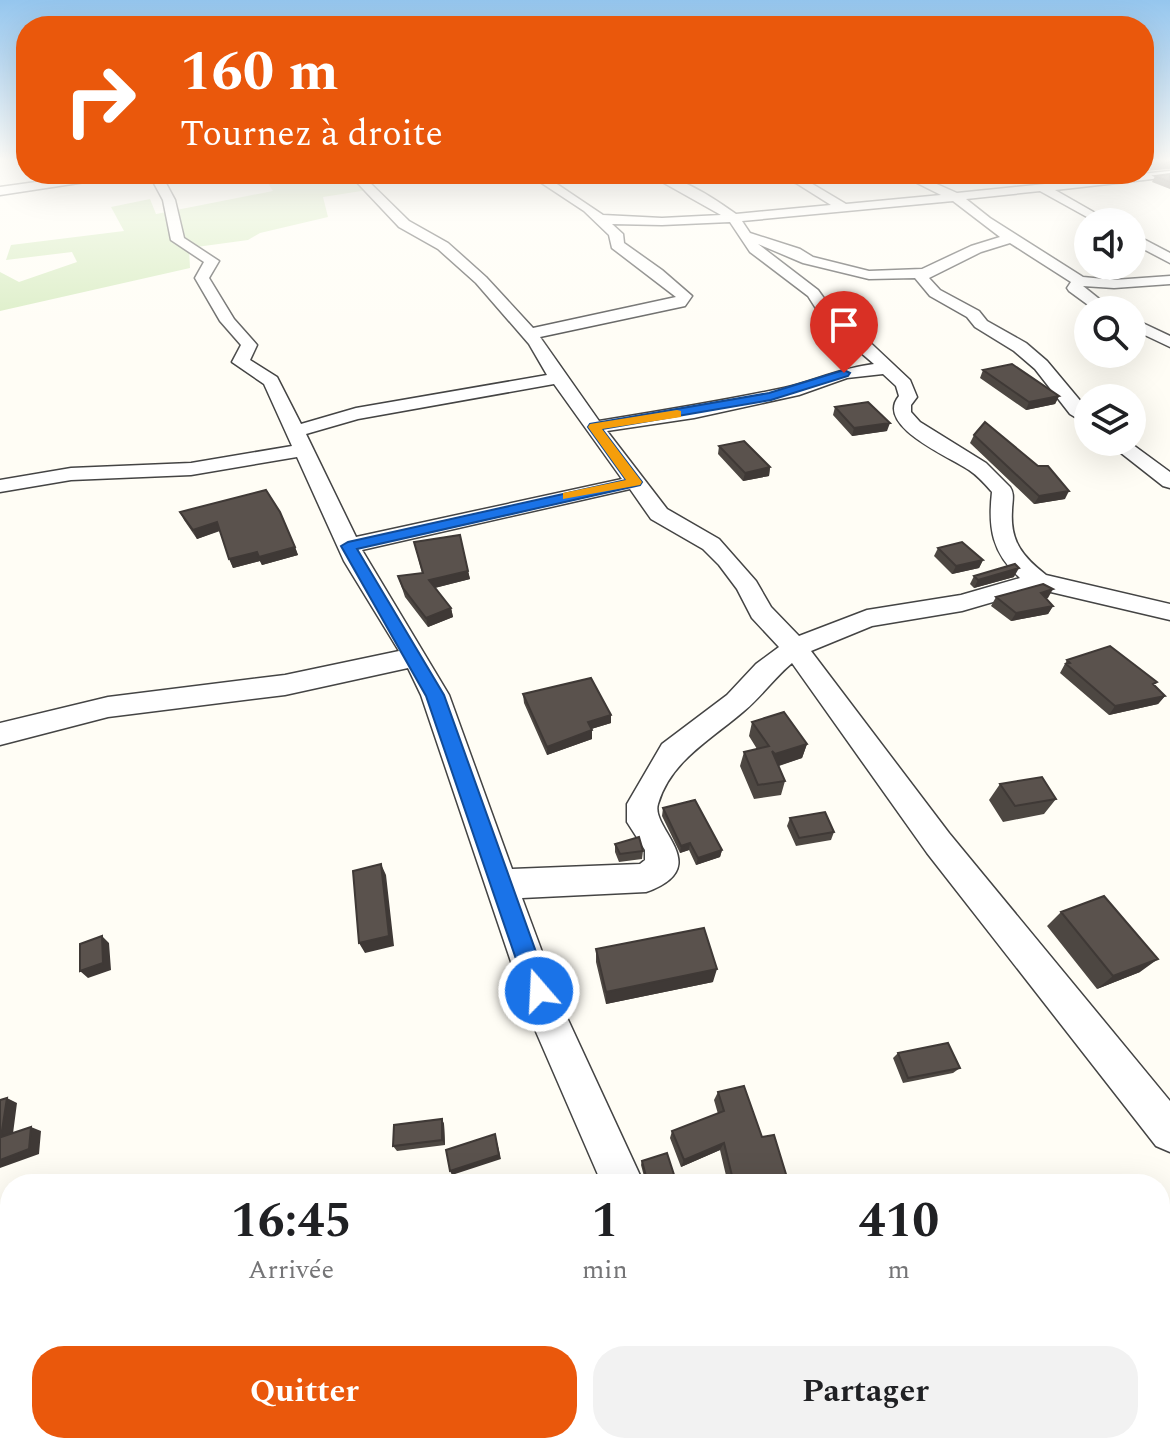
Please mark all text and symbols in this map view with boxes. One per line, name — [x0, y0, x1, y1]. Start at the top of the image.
text: 160 m — [180, 30, 339, 115]
icon: right — [48, 48, 152, 152]
text: Tournez à droite — [180, 107, 443, 162]
map controls — [1074, 208, 1146, 456]
button: sound — [1074, 208, 1146, 280]
pin — [810, 291, 878, 373]
button: search — [1074, 296, 1146, 368]
icon: arrive — [822, 303, 866, 347]
button: layers — [1074, 384, 1146, 456]
position arrow — [497, 949, 581, 1033]
text: 16:45 — [231, 1185, 351, 1258]
text: 1 — [591, 1185, 618, 1258]
text: 410 — [858, 1185, 939, 1258]
text: Arrivée — [248, 1250, 334, 1290]
text: min — [582, 1250, 628, 1290]
text: m — [888, 1250, 910, 1290]
button: Quitter — [32, 1346, 577, 1438]
button: Partager — [593, 1346, 1138, 1438]

